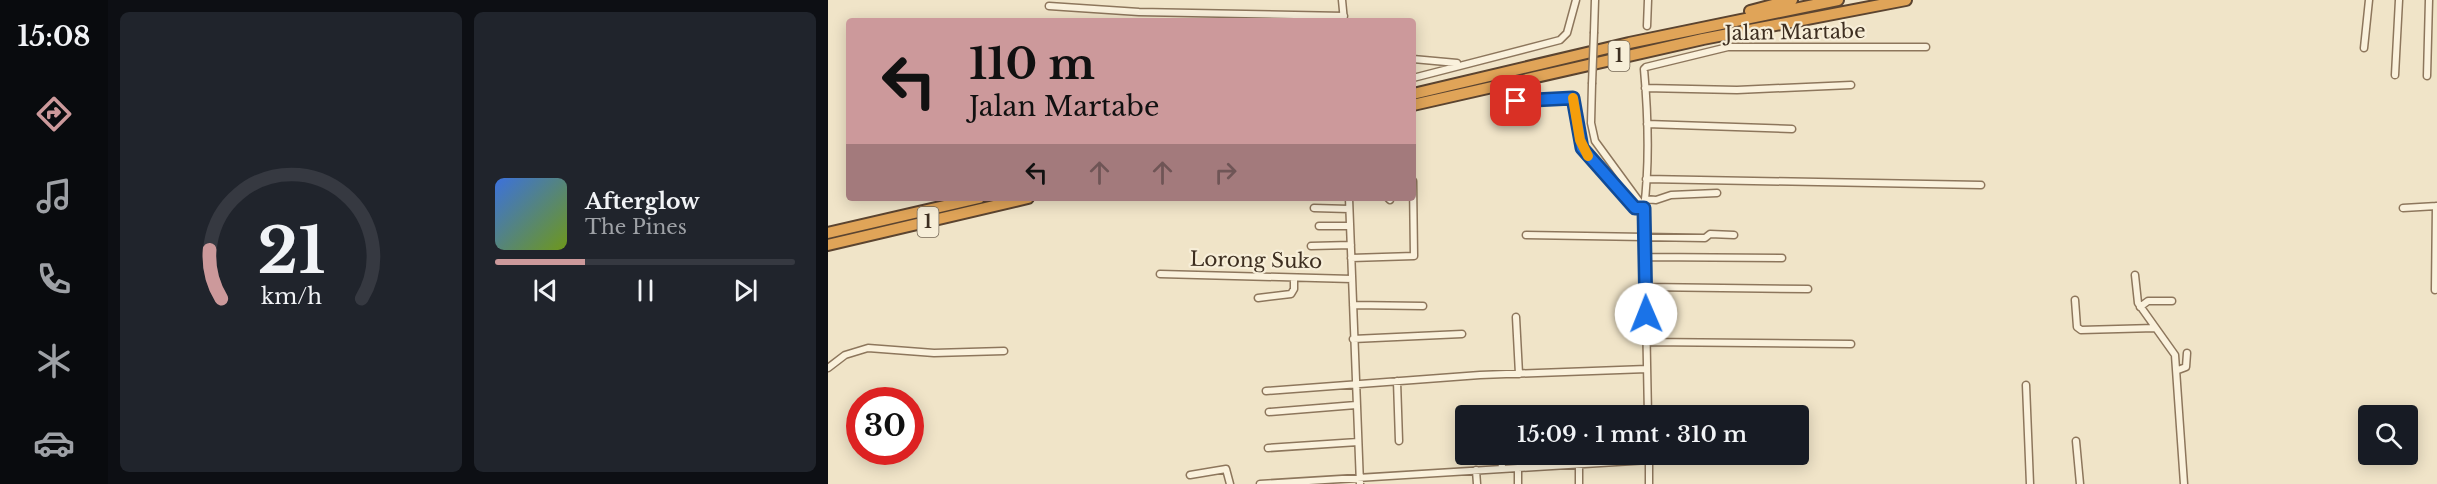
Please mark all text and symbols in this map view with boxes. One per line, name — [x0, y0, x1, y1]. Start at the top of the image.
street label: Jalan Martabe — [1721, 19, 1866, 45]
text: 15:08 — [17, 20, 91, 53]
text: 110 m — [969, 38, 1095, 90]
road number: 1 — [1608, 41, 1630, 71]
icon: left — [870, 42, 948, 120]
pin — [1490, 75, 1541, 126]
icon: arrive — [1499, 84, 1532, 117]
text: Jalan Martabe — [969, 90, 1159, 123]
icon: directions — [33, 93, 75, 135]
icon: left — [1020, 156, 1053, 189]
icon: ahead — [1083, 156, 1116, 189]
icon: ahead — [1146, 156, 1179, 189]
icon: right — [1209, 156, 1242, 189]
icon: music — [33, 175, 75, 217]
text: Afterglow — [585, 188, 700, 215]
road number: 1 — [918, 207, 938, 237]
text: 21 — [257, 212, 325, 290]
text: The Pines — [585, 215, 687, 239]
street label: Lorong Suko — [1190, 247, 1322, 273]
icon: phone — [33, 258, 75, 300]
icon: previous — [529, 274, 562, 307]
icon: pause — [629, 274, 662, 307]
icon: next — [729, 274, 762, 307]
position arrow — [1614, 282, 1678, 346]
text: km/h — [261, 283, 322, 310]
icon: climate — [33, 340, 75, 382]
speed limit sign: 30 — [846, 387, 924, 465]
map controls — [2358, 405, 2418, 465]
button: search — [2358, 405, 2418, 465]
text: 15:09 · 1 mnt · 310 m — [1517, 421, 1747, 448]
icon: car — [33, 422, 75, 464]

